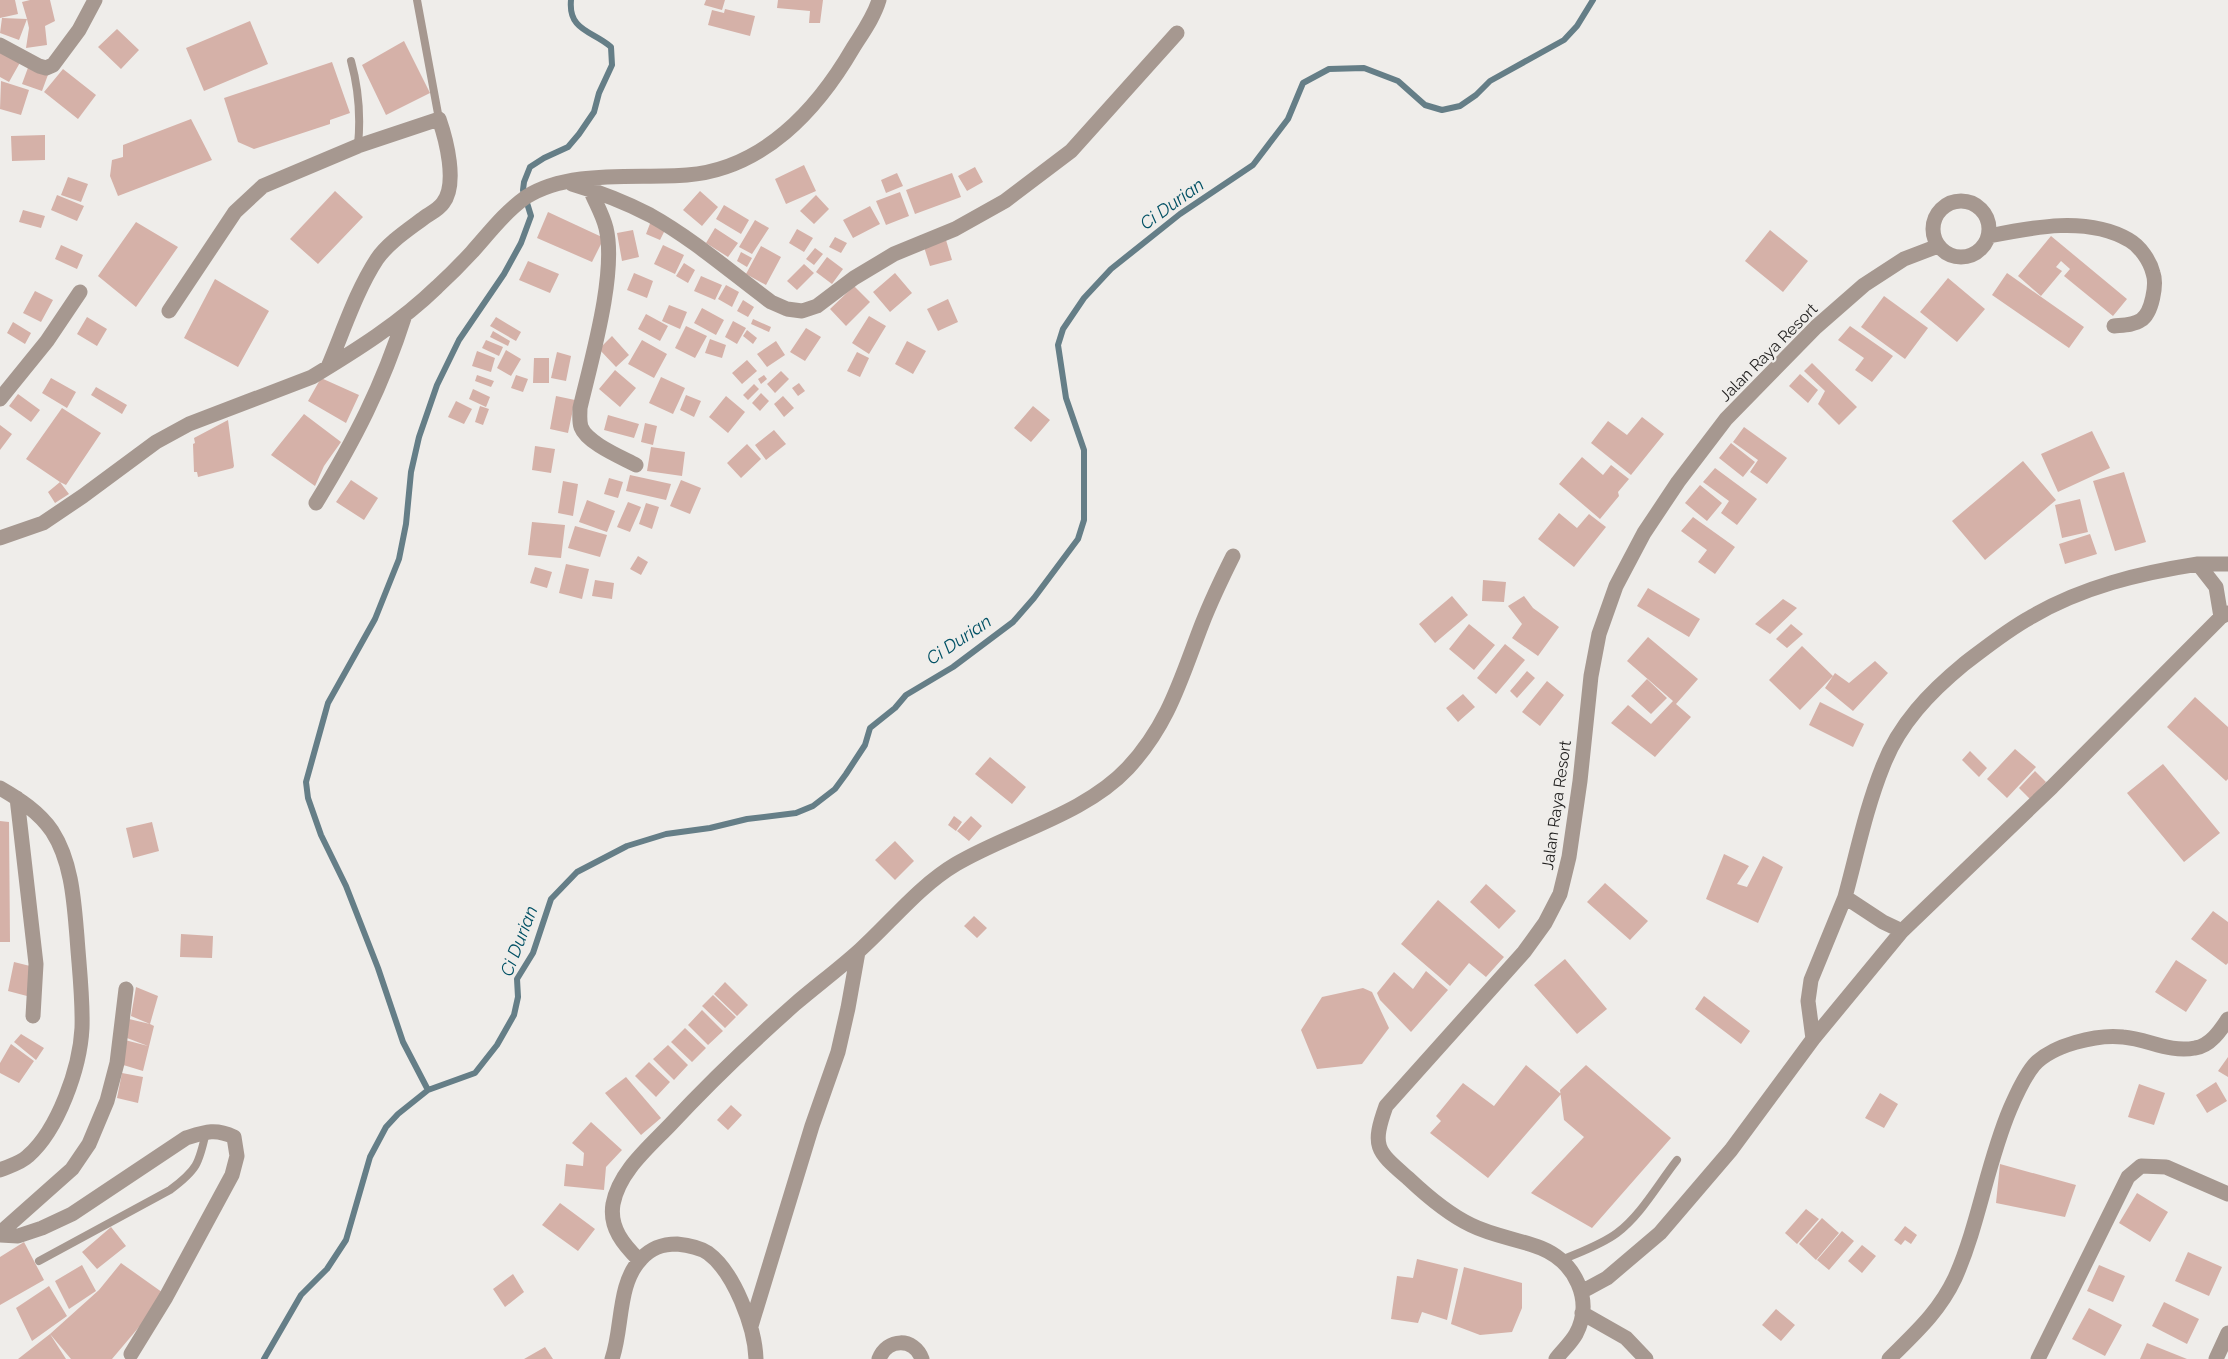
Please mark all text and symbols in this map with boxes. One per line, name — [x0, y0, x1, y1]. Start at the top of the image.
water label: Ci Durian — [1136, 173, 1208, 234]
street label: Jalan Raya Resort — [1715, 299, 1822, 405]
water label: Ci Durian — [922, 610, 995, 669]
street label: Jalan Raya Resort — [1538, 738, 1575, 871]
water label: Ci Durian — [496, 903, 542, 979]

